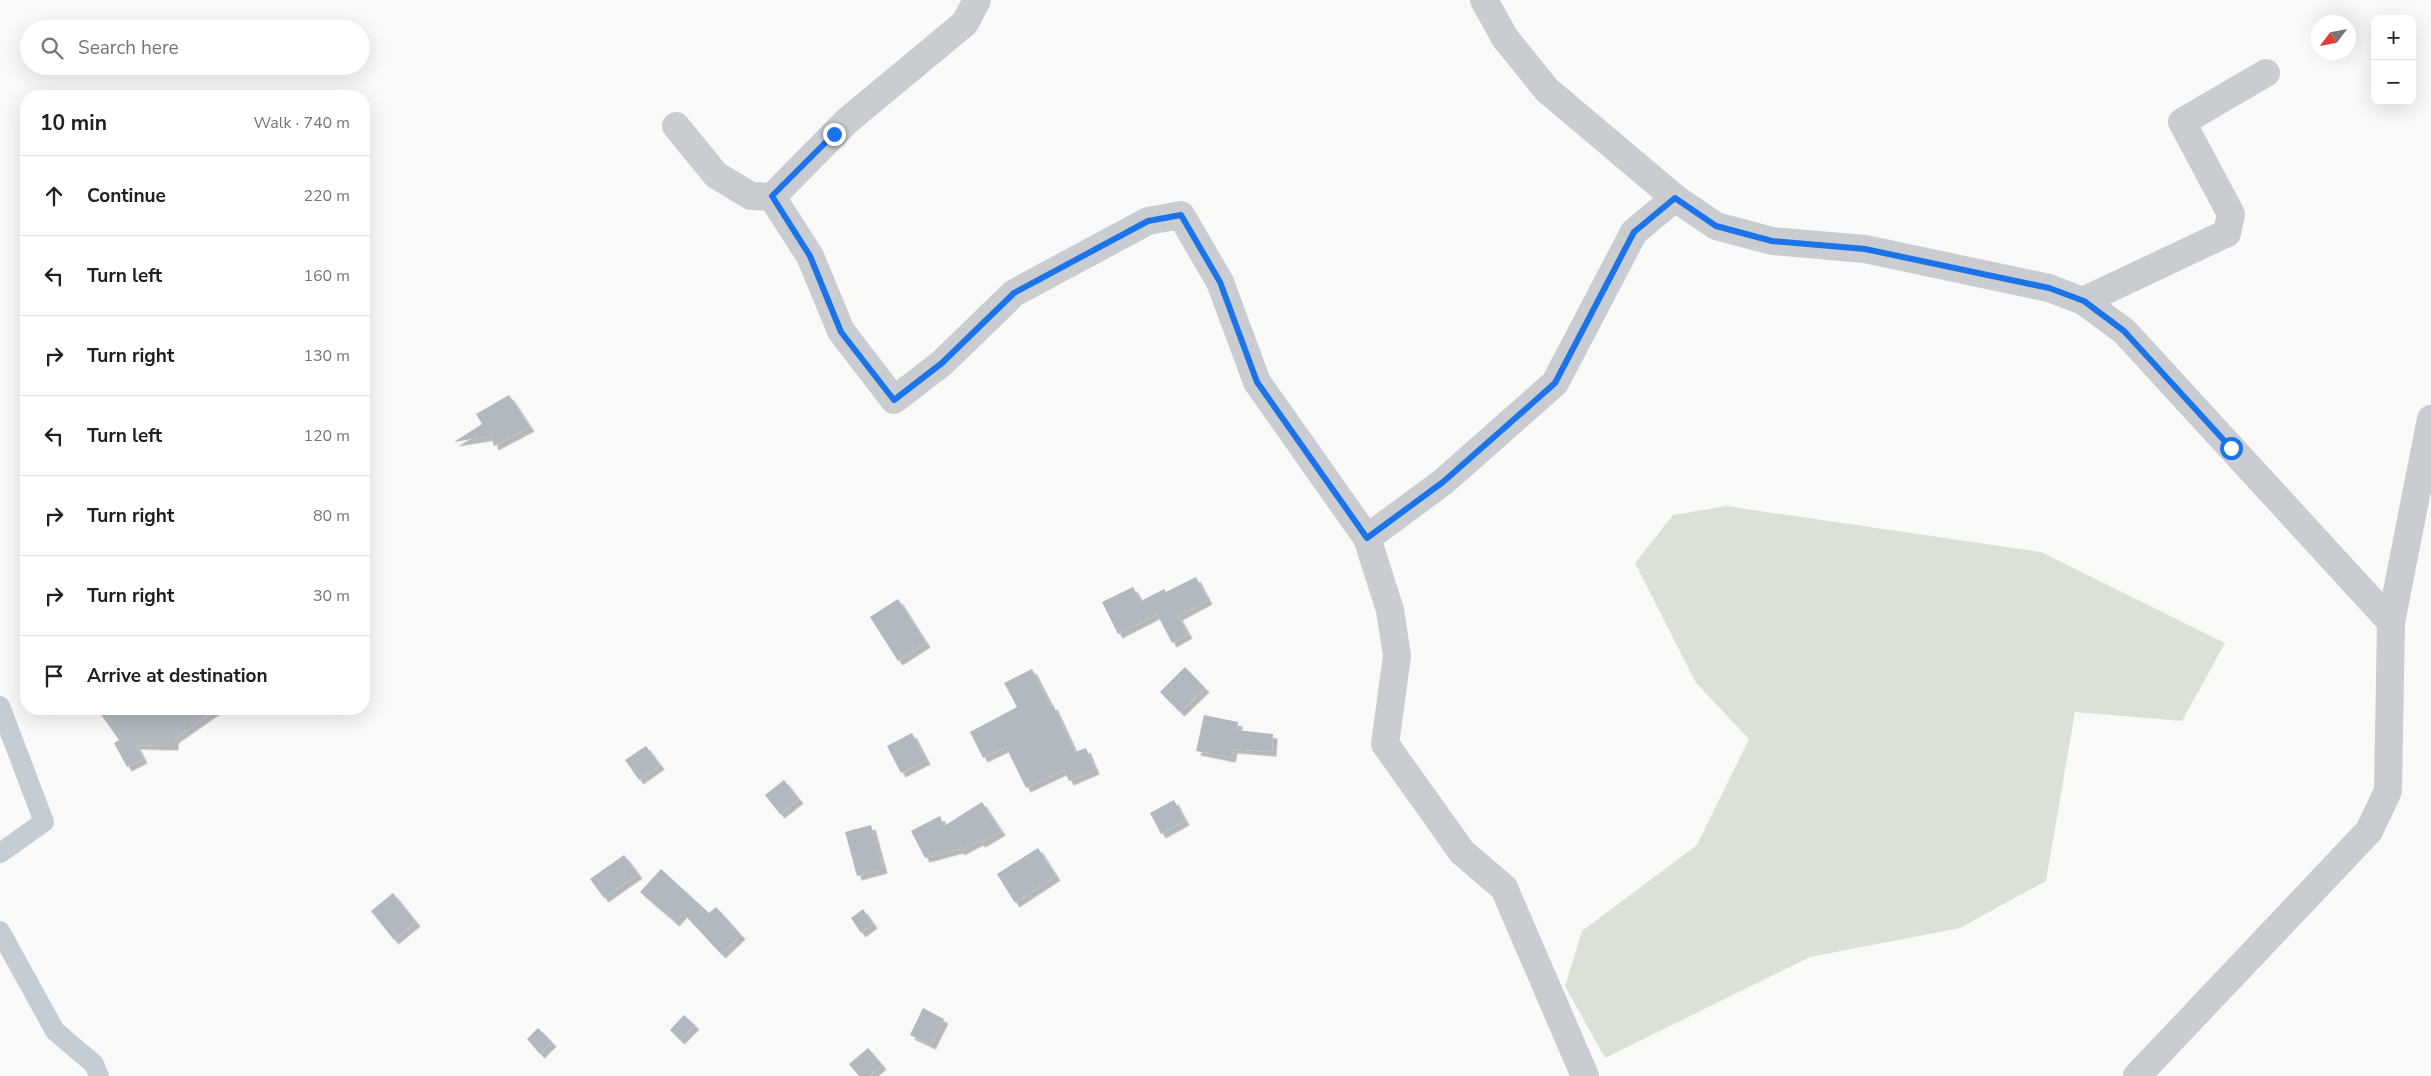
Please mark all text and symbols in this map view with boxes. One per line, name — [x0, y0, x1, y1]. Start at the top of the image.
north arrow — [2311, 15, 2356, 60]
map controls — [2371, 15, 2416, 105]
button: + — [2371, 15, 2416, 60]
search box — [20, 20, 370, 75]
icon: search — [38, 34, 66, 62]
text: Search here — [78, 35, 179, 61]
button: − — [2371, 60, 2416, 105]
text: 10 min — [40, 109, 107, 137]
text: Walk · 740 m — [254, 112, 350, 134]
route end — [823, 123, 846, 146]
icon: ahead — [40, 182, 68, 210]
text: Continue — [87, 183, 166, 209]
text: 220 m — [303, 185, 350, 207]
icon: left — [40, 262, 68, 290]
text: Turn left — [87, 263, 162, 289]
text: 160 m — [303, 265, 350, 287]
icon: right — [40, 342, 68, 370]
text: Turn right — [87, 343, 174, 369]
text: 130 m — [303, 345, 350, 367]
icon: left — [40, 422, 68, 450]
text: Turn left — [87, 423, 162, 449]
text: 120 m — [303, 425, 350, 447]
route start — [2220, 437, 2243, 460]
icon: right — [40, 502, 68, 530]
text: Turn right — [87, 503, 174, 529]
text: 80 m — [313, 505, 350, 527]
icon: right — [40, 582, 68, 610]
text: Turn right — [87, 583, 174, 609]
text: 30 m — [313, 585, 350, 607]
icon: arrive — [40, 662, 68, 690]
text: Arrive at destination — [87, 663, 268, 689]

